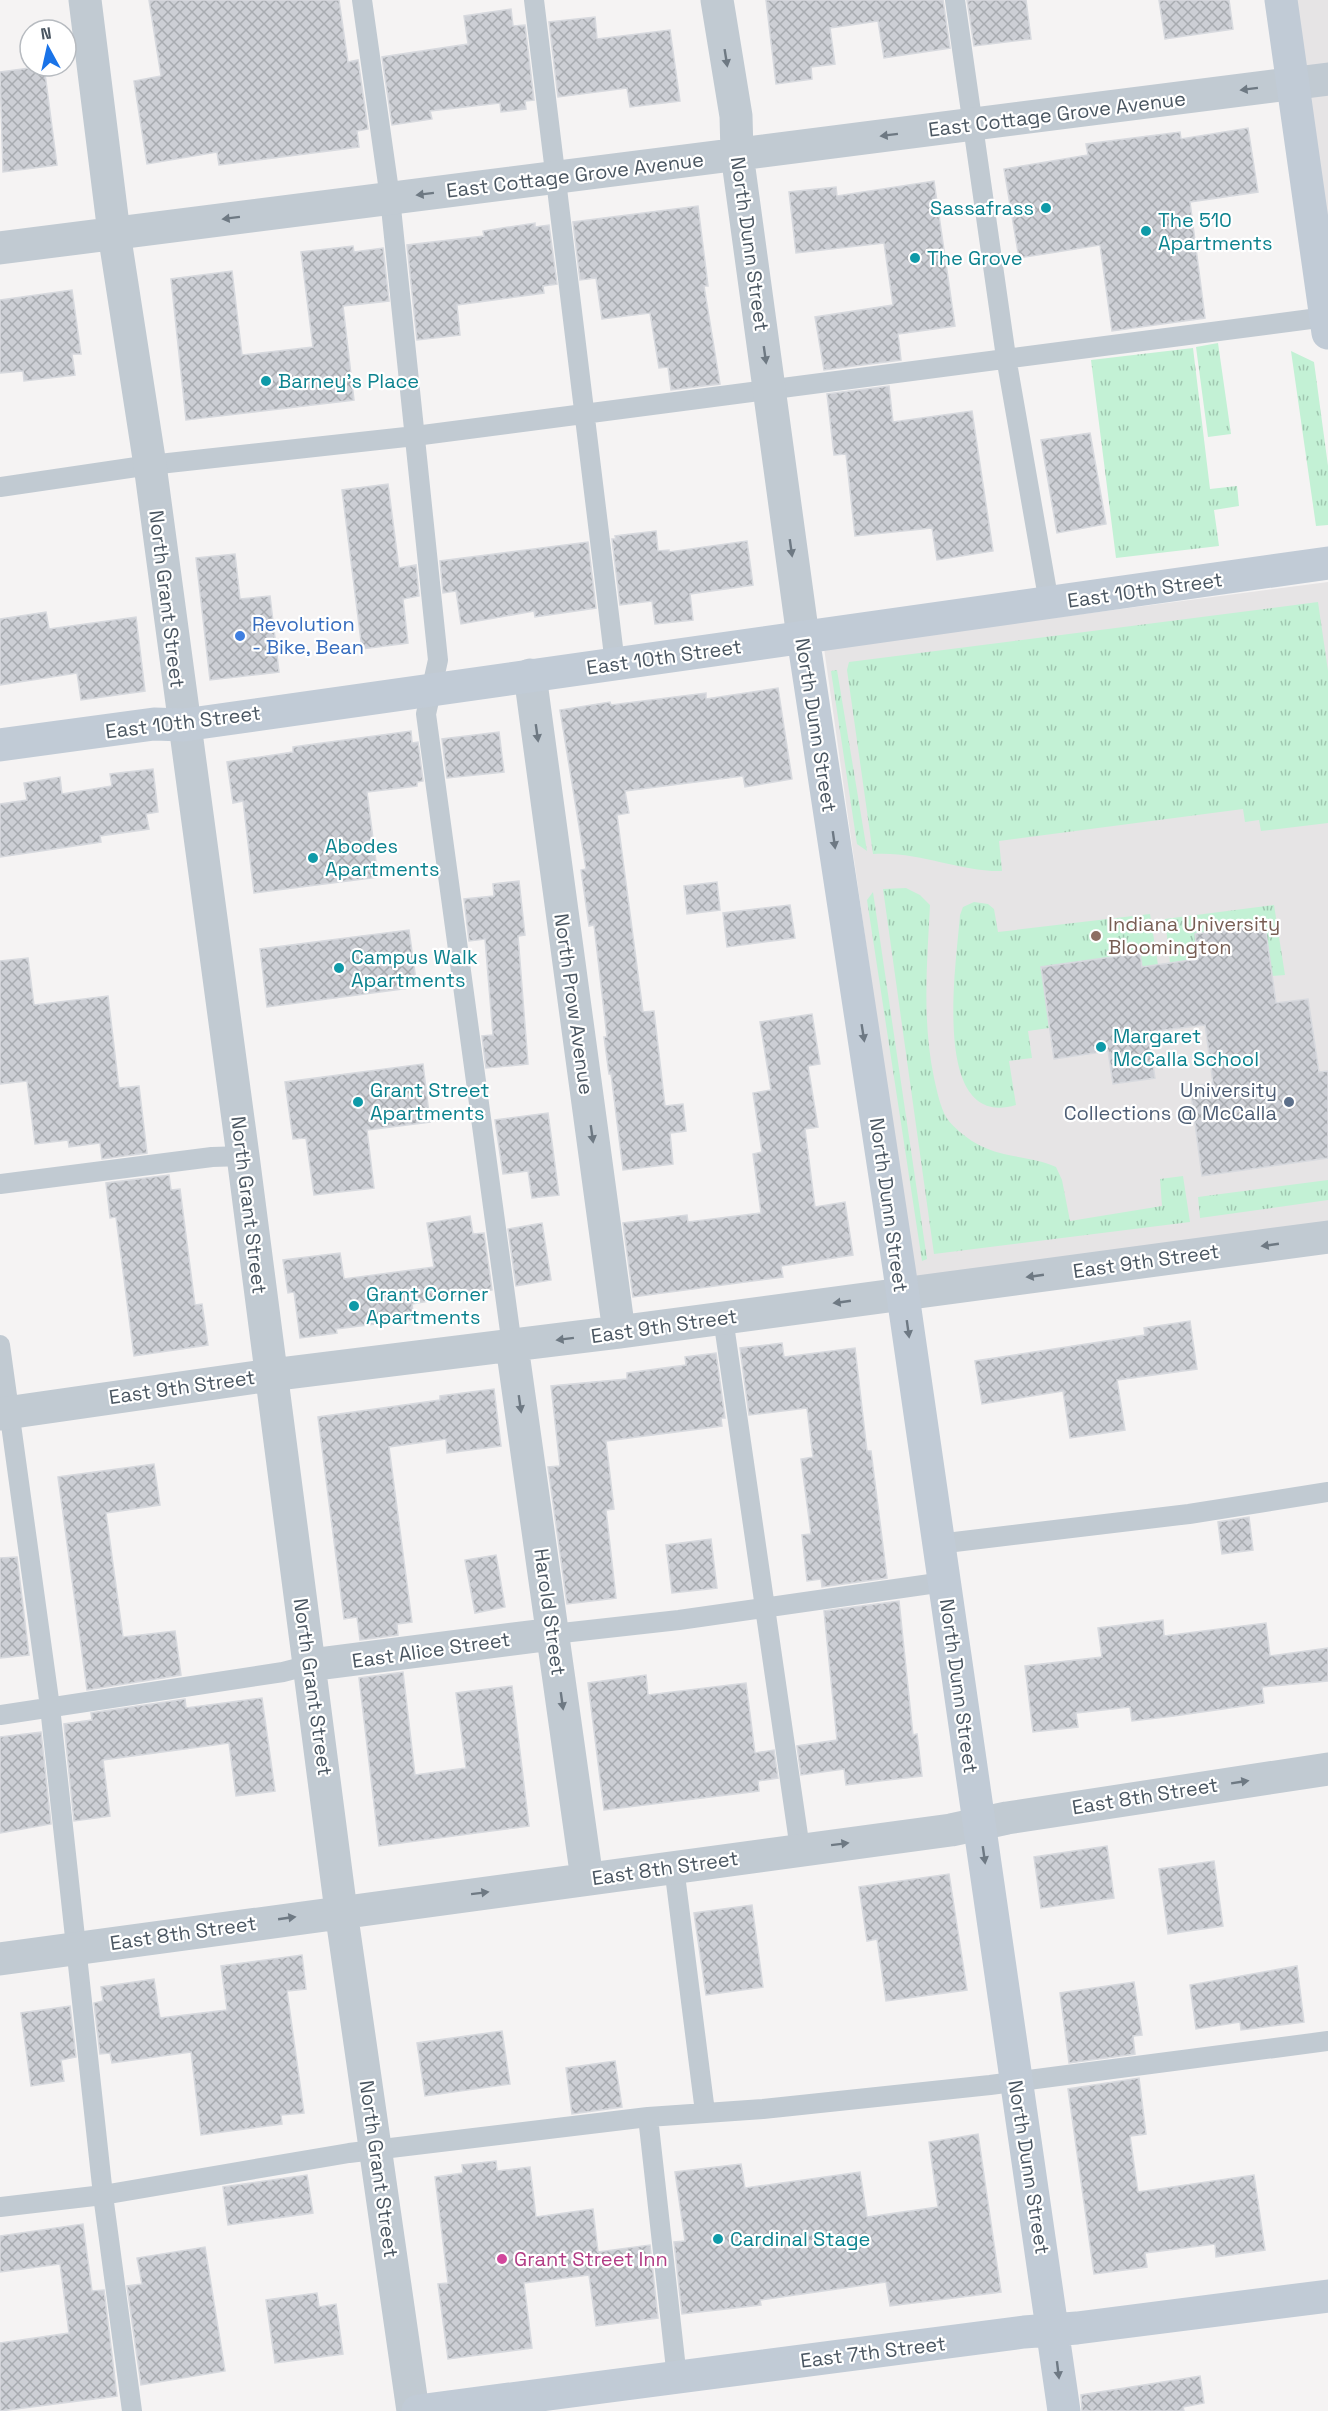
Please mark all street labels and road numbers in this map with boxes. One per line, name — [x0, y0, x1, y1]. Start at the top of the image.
street label: East Cottage Grove Avenue — [927, 85, 1187, 143]
street label: East Cottage Grove Avenue — [445, 146, 705, 204]
street label: North Dunn Street — [725, 155, 775, 333]
street label: North Grant Street — [143, 509, 191, 689]
street label: East 10th Street — [1066, 566, 1224, 614]
street label: East 10th Street — [585, 633, 743, 681]
street label: North Dunn Street — [789, 636, 843, 814]
street label: East 10th Street — [104, 700, 262, 744]
street label: North Prow Avenue — [548, 912, 600, 1096]
street label: North Grant Street — [225, 1115, 273, 1295]
street label: North Dunn Street — [864, 1116, 914, 1294]
street label: East 9th Street — [1071, 1238, 1221, 1284]
street label: East 9th Street — [589, 1303, 739, 1349]
street label: East 9th Street — [107, 1364, 257, 1410]
street label: Harold Street — [528, 1547, 572, 1677]
street label: North Grant Street — [288, 1596, 338, 1778]
street label: North Dunn Street — [934, 1597, 984, 1775]
street label: East Alice Street — [350, 1626, 512, 1674]
street label: East 8th Street — [1070, 1772, 1220, 1820]
street label: East 8th Street — [590, 1845, 740, 1891]
street label: East 8th Street — [108, 1910, 258, 1956]
street label: North Grant Street — [354, 2078, 404, 2260]
street label: North Dunn Street — [1002, 2078, 1056, 2256]
street label: East 7th Street — [799, 2330, 947, 2374]

